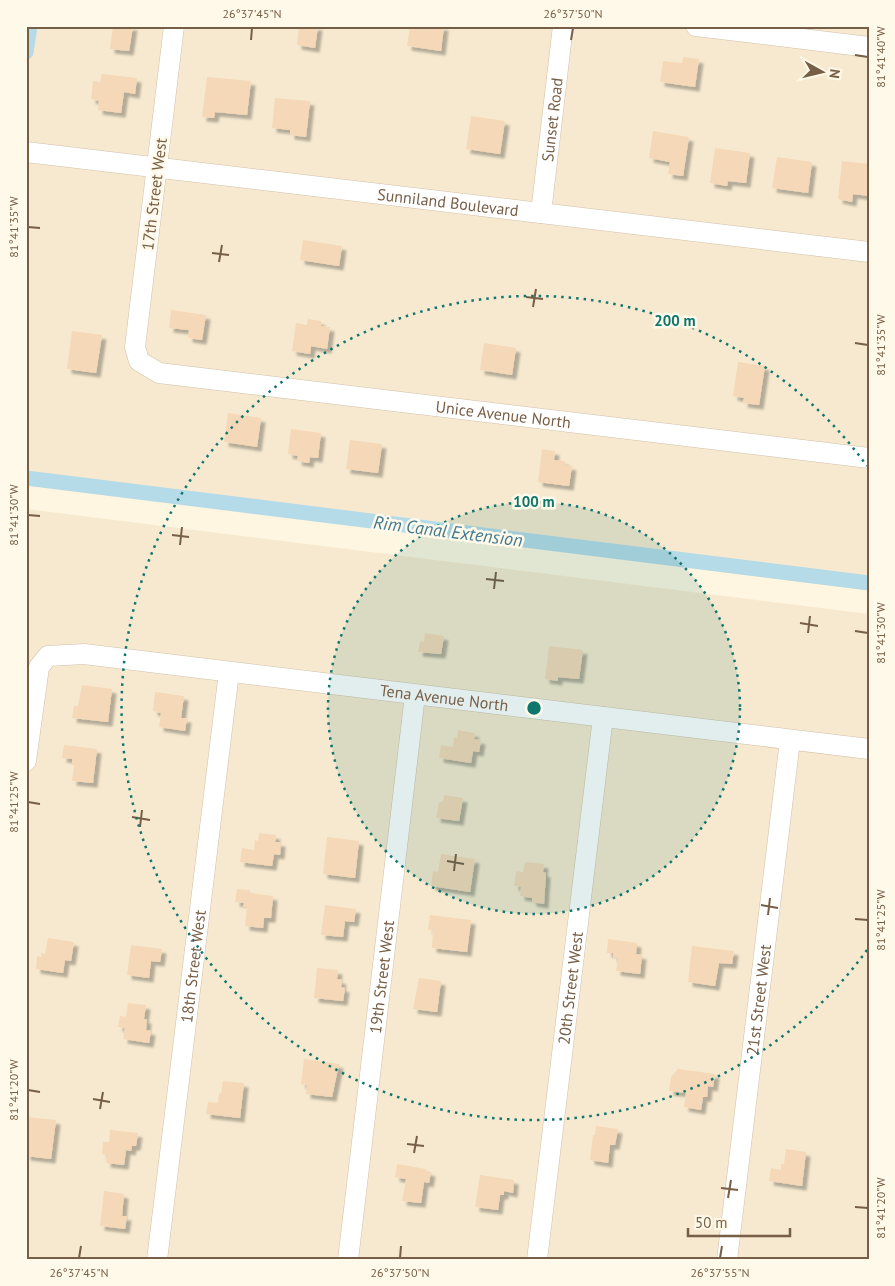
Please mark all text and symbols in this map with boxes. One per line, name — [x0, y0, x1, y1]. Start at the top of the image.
text: 26°37'45"N — [222, 6, 282, 21]
text: 26°37'50"N — [543, 6, 603, 21]
text: 81°41'40"W — [873, 26, 888, 88]
north arrow — [798, 48, 848, 98]
text: N — [825, 68, 844, 80]
street label: Sunset Road — [537, 77, 567, 163]
street label: 17th Street West — [137, 136, 171, 251]
street label: Sunniland Boulevard — [376, 184, 520, 220]
text: 81°41'35"W — [6, 196, 21, 258]
text: 200 m — [654, 311, 696, 330]
text: 81°41'35"W — [873, 314, 888, 376]
street label: Unice Avenue North — [435, 396, 572, 432]
text: 81°41'30"W — [6, 484, 21, 546]
text: 100 m — [513, 492, 555, 511]
water label: Rim Canal Extension — [372, 510, 524, 552]
text: 81°41'30"W — [873, 602, 888, 664]
street label: Tena Avenue North — [379, 680, 510, 715]
centre of rings — [525, 699, 543, 717]
text: 81°41'25"W — [6, 771, 21, 833]
text: 81°41'25"W — [873, 889, 888, 951]
street label: 18th Street West — [176, 908, 210, 1024]
street label: 19th Street West — [365, 919, 398, 1035]
street label: 20th Street West — [553, 930, 587, 1046]
street label: 21st Street West — [742, 943, 775, 1057]
text: 81°41'20"W — [6, 1059, 21, 1121]
text: 81°41'20"W — [873, 1177, 888, 1239]
scale bar — [688, 1206, 790, 1238]
text: 50 m — [695, 1213, 728, 1232]
text: 26°37'45"N — [49, 1265, 109, 1280]
text: 26°37'50"N — [370, 1265, 430, 1280]
text: 26°37'55"N — [690, 1265, 750, 1280]

